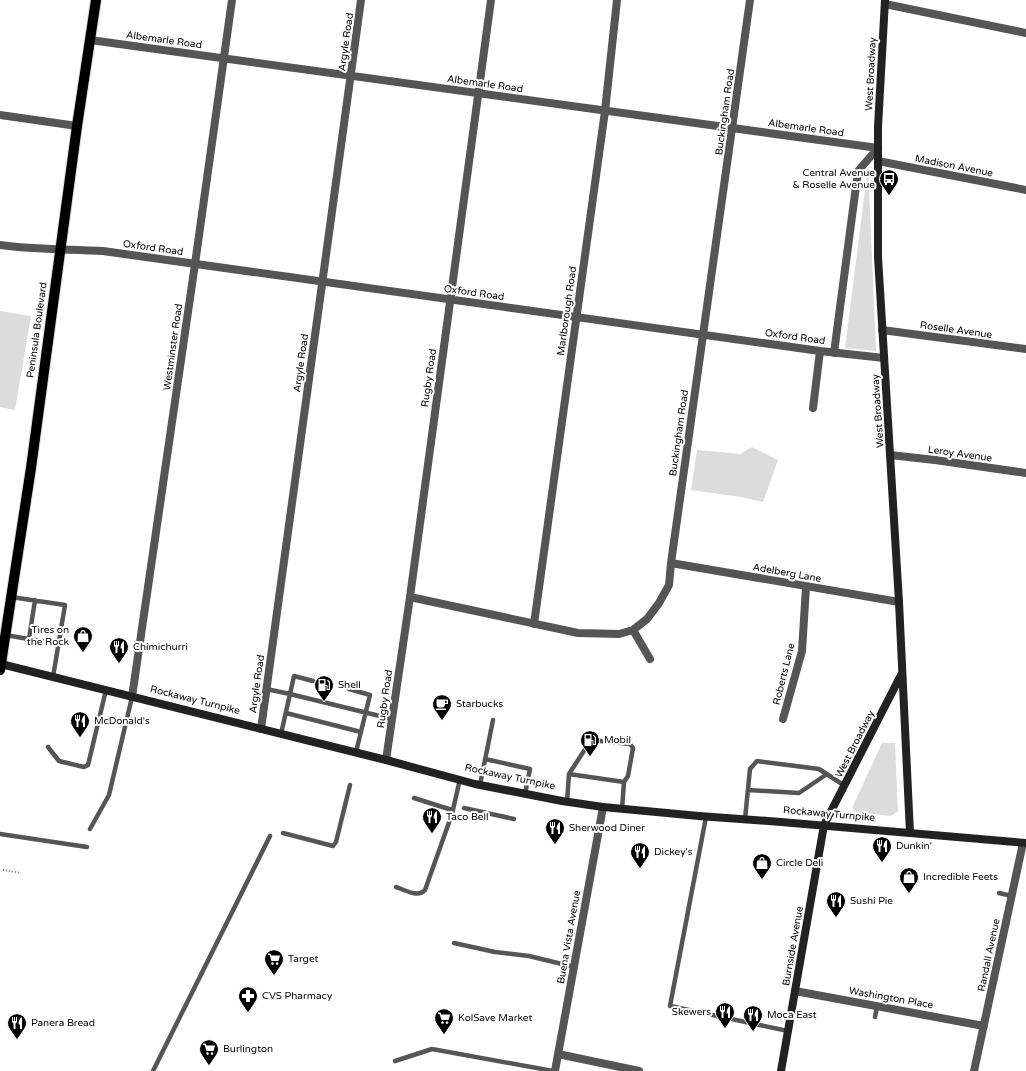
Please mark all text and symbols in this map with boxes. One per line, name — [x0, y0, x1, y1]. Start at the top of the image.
street label: Argyle Road — [336, 12, 356, 72]
street label: Albemarle Road — [125, 29, 203, 51]
street label: West Broadway — [863, 36, 879, 111]
street label: Buckingham Road — [713, 68, 737, 156]
street label: Albemarle Road — [446, 73, 524, 95]
street label: Albemarle Road — [767, 117, 845, 139]
street label: Madison Avenue — [914, 153, 994, 180]
place label: Central Avenue & Roselle Avenue — [792, 167, 875, 191]
bus stop icon: Central Avenue & Roselle Avenue — [878, 168, 900, 196]
street label: Oxford Road — [122, 238, 184, 258]
street label: Marlborough Road — [555, 266, 579, 356]
street label: Peninsula Boulevard — [24, 281, 50, 379]
street label: Oxford Road — [443, 283, 505, 303]
street label: Westminster Road — [161, 303, 185, 391]
street label: Roselle Avenue — [919, 319, 993, 341]
street label: Oxford Road — [764, 327, 826, 347]
street label: Argyle Road — [291, 333, 311, 393]
street label: Rugby Road — [419, 348, 439, 408]
street label: West Broadway — [869, 373, 887, 448]
street label: Buckingham Road — [667, 389, 691, 477]
street label: Leroy Avenue — [927, 444, 993, 465]
street label: Adelberg Lane — [752, 561, 823, 585]
place label: Tires on the Rock — [27, 624, 70, 648]
shop icon: Tires on the Rock — [72, 625, 94, 653]
restaurant icon: Chimichurri — [108, 636, 130, 664]
place label: Chimichurri — [133, 641, 188, 653]
street label: Roberts Lane — [771, 641, 798, 706]
street label: Argyle Road — [247, 654, 267, 714]
street label: Rugby Road — [375, 669, 395, 729]
fuel station icon: Shell — [313, 674, 335, 702]
place label: Shell — [338, 679, 361, 691]
street label: Rockaway Turnpike — [149, 683, 241, 717]
cafe icon: Starbucks — [431, 693, 453, 721]
place label: Starbucks — [456, 698, 503, 710]
street label: West Broadway — [833, 708, 877, 780]
restaurant icon: McDonald's — [69, 710, 91, 738]
place label: McDonald's — [94, 715, 150, 727]
fuel station icon: Mobil — [579, 729, 601, 757]
place label: Mobil — [604, 734, 631, 746]
street label: Rockaway Turnpike — [464, 762, 557, 793]
street label: Rockaway Turnpike — [783, 804, 876, 824]
restaurant icon: Taco Bell — [421, 806, 443, 834]
place label: Taco Bell — [446, 811, 488, 823]
restaurant icon: Sherwood Diner — [544, 817, 566, 845]
place label: Sherwood Diner — [569, 822, 645, 834]
restaurant icon: Dunkin' — [871, 835, 893, 863]
place label: Dunkin' — [896, 840, 932, 852]
restaurant icon: Dickey's — [629, 841, 651, 869]
place label: Dickey's — [654, 846, 693, 858]
shop icon: Circle Deli — [751, 852, 773, 880]
place label: Circle Deli — [776, 857, 823, 869]
shop icon: Incredible Feets — [898, 866, 920, 894]
place label: Incredible Feets — [923, 871, 998, 883]
street label: Buena Vista Avenue — [555, 889, 583, 985]
restaurant icon: Sushi Pie — [825, 890, 847, 918]
place label: Sushi Pie — [850, 895, 893, 907]
street label: Burnside Avenue — [780, 905, 806, 987]
street label: Randall Avenue — [975, 917, 1003, 993]
supermarket icon: Target — [263, 948, 285, 976]
place label: Target — [288, 953, 319, 965]
pharmacy icon: CVS Pharmacy — [237, 985, 259, 1013]
street label: Washington Place — [848, 985, 934, 1011]
place label: CVS Pharmacy — [262, 990, 333, 1002]
restaurant icon: Skewers — [714, 1001, 736, 1029]
restaurant icon: Moca East — [742, 1004, 764, 1032]
place label: Skewers — [672, 1006, 711, 1018]
supermarket icon: KolSave Market — [433, 1007, 455, 1035]
place label: Moca East — [767, 1009, 817, 1021]
restaurant icon: Panera Bread — [6, 1012, 28, 1040]
place label: KolSave Market — [458, 1012, 532, 1024]
place label: Panera Bread — [31, 1017, 95, 1029]
supermarket icon: Burlington — [198, 1038, 220, 1066]
place label: Burlington — [223, 1043, 273, 1055]

